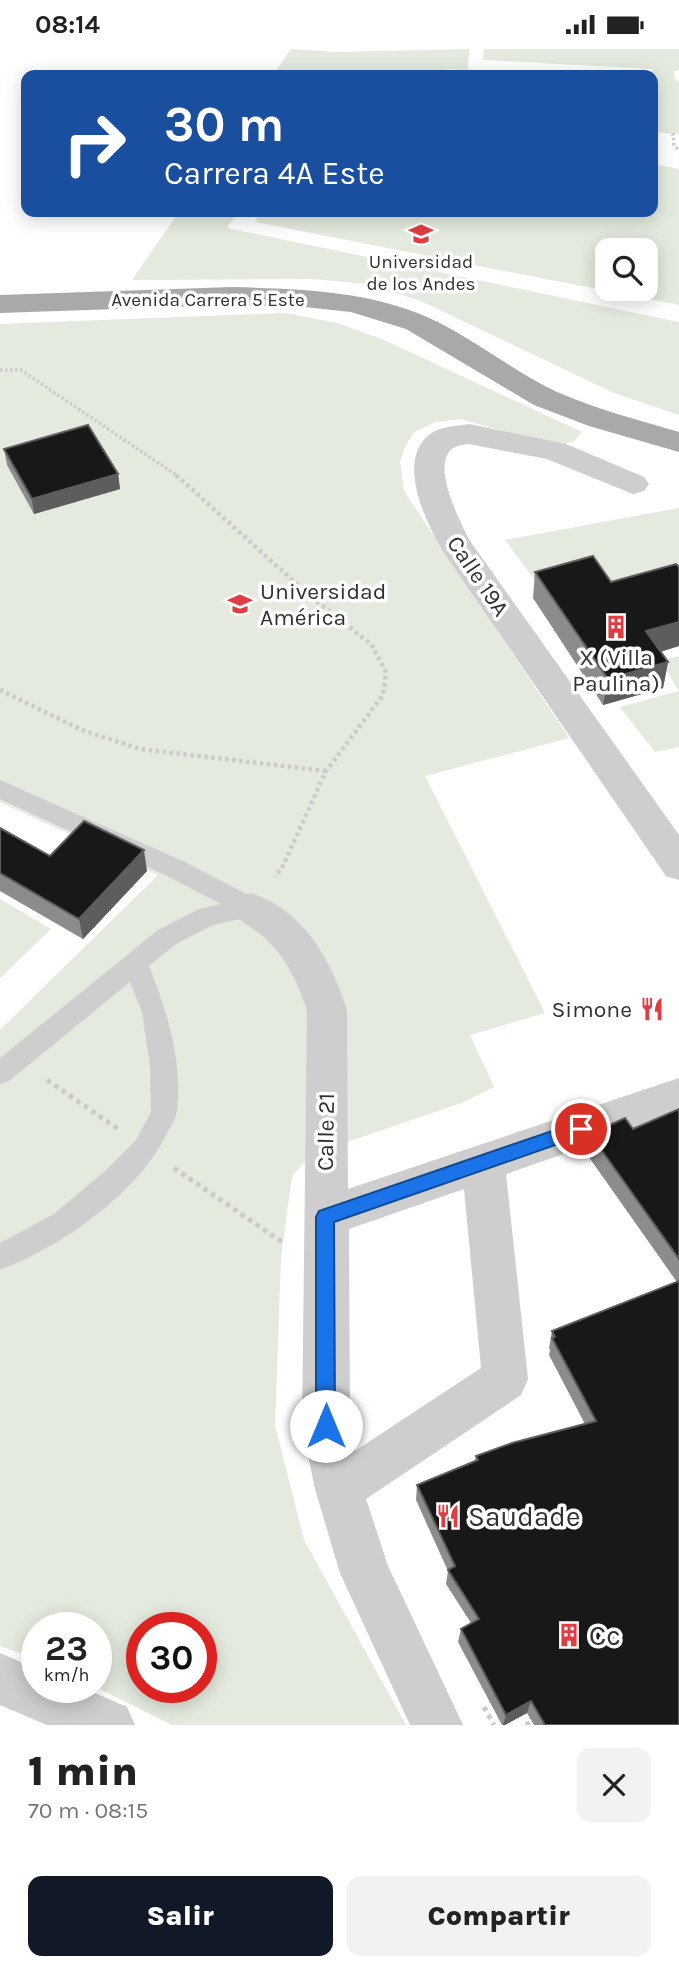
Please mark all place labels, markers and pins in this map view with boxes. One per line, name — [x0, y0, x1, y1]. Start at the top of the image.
school or university icon: Universidad de los Andes — [407, 220, 435, 248]
place label: Universidad de los Andes — [366, 251, 476, 295]
place label: Universidad América — [260, 578, 386, 631]
school or university icon: Universidad América — [226, 590, 254, 618]
building icon: X (Villa Paulina) — [602, 613, 630, 641]
place label: X (Villa Paulina) — [572, 644, 660, 697]
restaurant icon: Simone — [638, 995, 666, 1023]
place label: Simone — [551, 996, 632, 1023]
pin — [551, 1099, 611, 1159]
place label: Saudade — [468, 1500, 580, 1533]
restaurant icon: Saudade — [434, 1502, 462, 1530]
place label: Cc — [589, 1619, 621, 1652]
building icon: Cc — [555, 1621, 583, 1649]

